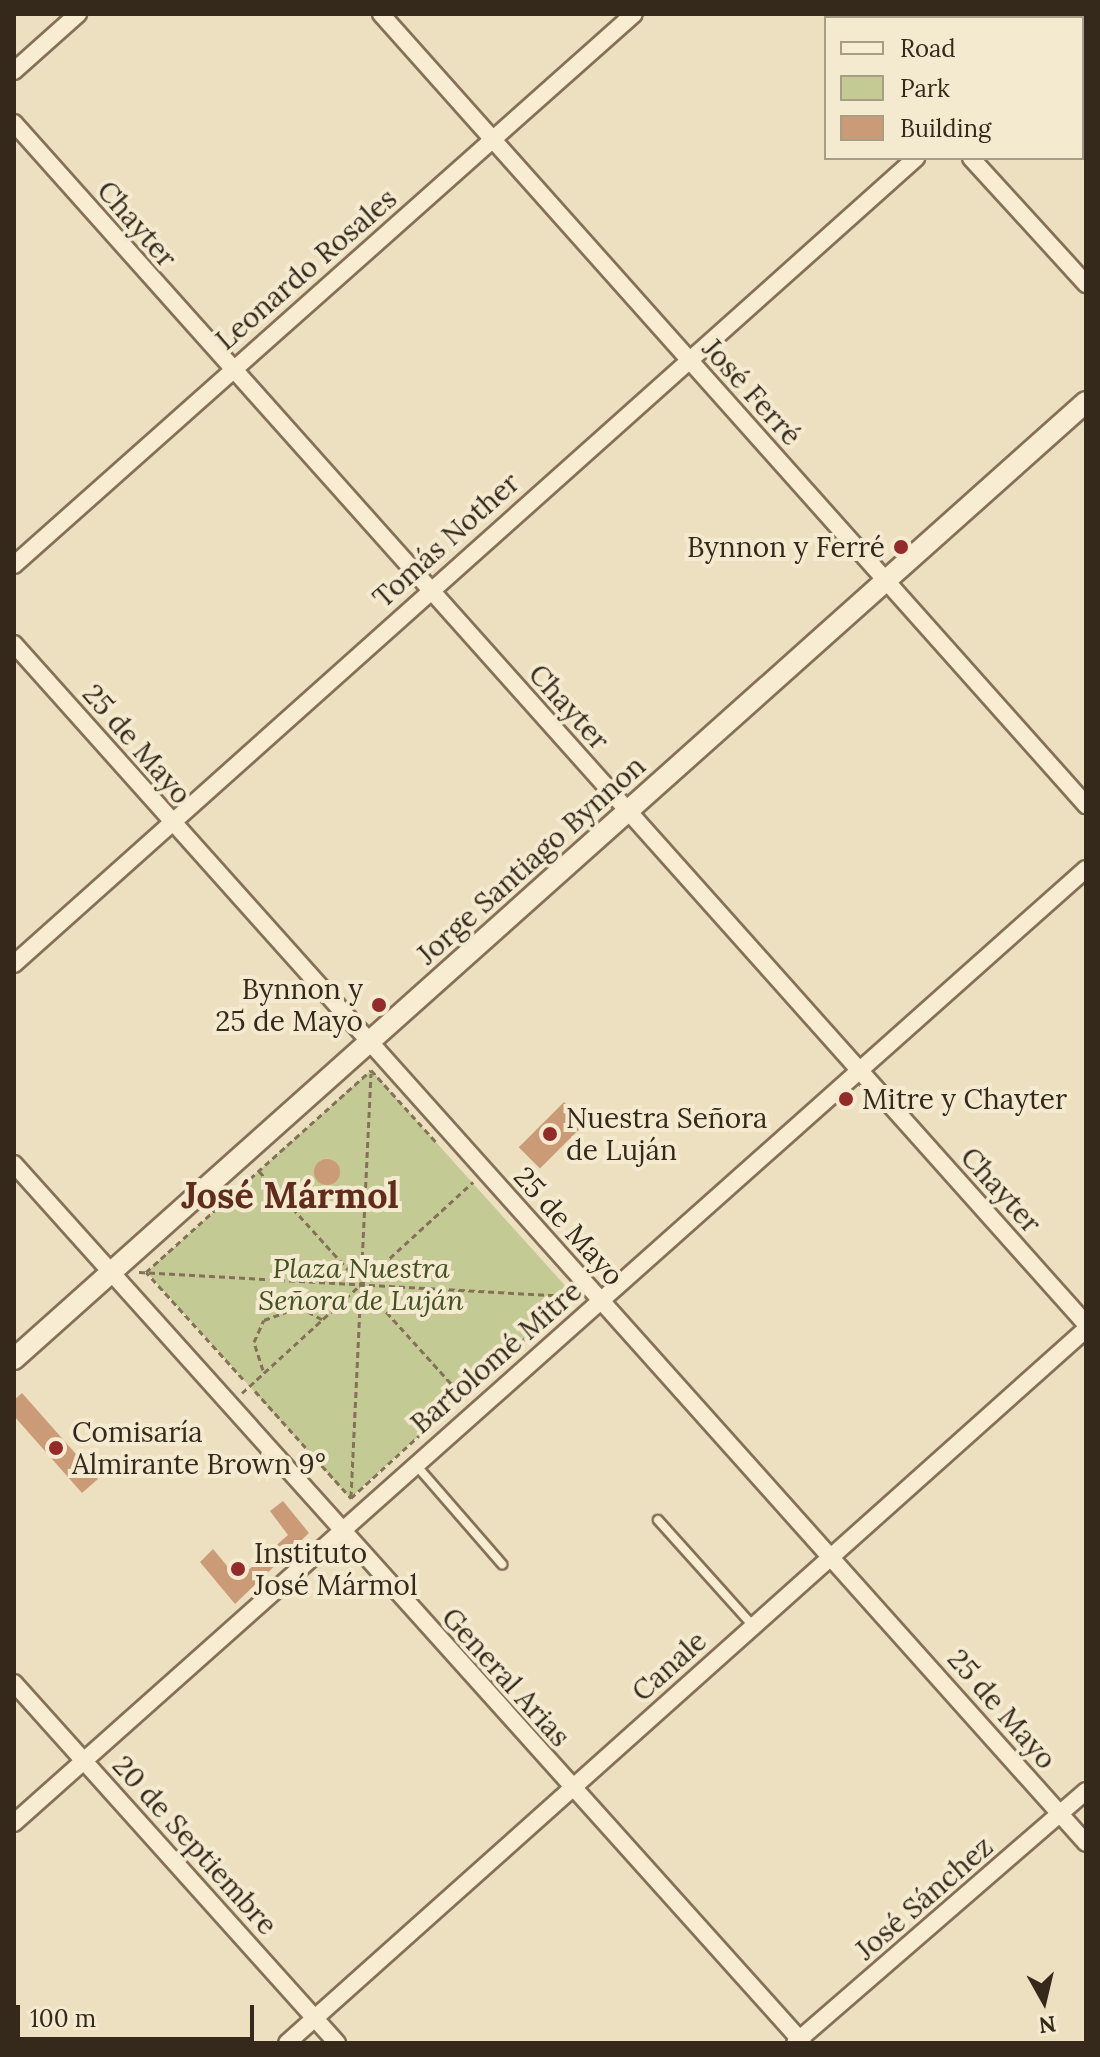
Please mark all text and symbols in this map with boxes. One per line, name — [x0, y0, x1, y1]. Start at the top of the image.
legend — [824, 16, 1084, 160]
text: Road — [900, 33, 956, 64]
text: Park — [900, 73, 950, 104]
text: Building — [900, 113, 991, 144]
street label: Chayter — [90, 174, 184, 274]
street label: Leonardo Rosales — [209, 181, 403, 357]
street label: José Ferré — [696, 332, 808, 452]
street label: Tomás Nother — [366, 466, 526, 614]
place label: Bynnon y Ferré — [687, 530, 885, 564]
marker: Bynnon y Ferré — [892, 538, 910, 556]
street label: Chayter — [522, 657, 616, 757]
street label: 25 de Mayo — [76, 677, 198, 811]
street label: Jorge Santiago Bynnon — [410, 749, 652, 971]
place label: Bynnon y 25 de Mayo — [215, 972, 363, 1038]
marker: Bynnon y 25 de Mayo — [370, 996, 388, 1014]
place label: Mitre y Chayter — [862, 1082, 1067, 1116]
marker: Mitre y Chayter — [837, 1090, 855, 1108]
place label: Nuestra Señora de Luján — [566, 1101, 768, 1167]
marker: Nuestra Señora de Luján — [541, 1125, 559, 1143]
street label: Chayter — [954, 1140, 1048, 1240]
street label: 25 de Mayo — [507, 1160, 631, 1292]
district label: José Mármol — [181, 1174, 399, 1218]
park label: Plaza Nuestra Señora de Luján — [258, 1251, 464, 1317]
street label: Bartolomé Mitre — [404, 1274, 588, 1440]
place label: Comisaría Almirante Brown 9° — [72, 1415, 326, 1481]
marker: Comisaría Almirante Brown 9° — [47, 1439, 65, 1457]
place label: Instituto José Mármol — [254, 1536, 417, 1602]
marker: Instituto José Mármol — [229, 1560, 247, 1578]
street label: General Arias — [435, 1601, 577, 1753]
street label: Canale — [625, 1624, 713, 1708]
street label: 25 de Mayo — [941, 1642, 1063, 1776]
street label: 20 de Septiembre — [106, 1749, 284, 1941]
street label: José Sánchez — [849, 1829, 999, 1967]
north arrow — [1004, 1961, 1084, 2041]
scale bar — [20, 1989, 258, 2039]
text: 100 m — [30, 2003, 96, 2034]
text: N — [1037, 2010, 1058, 2040]

